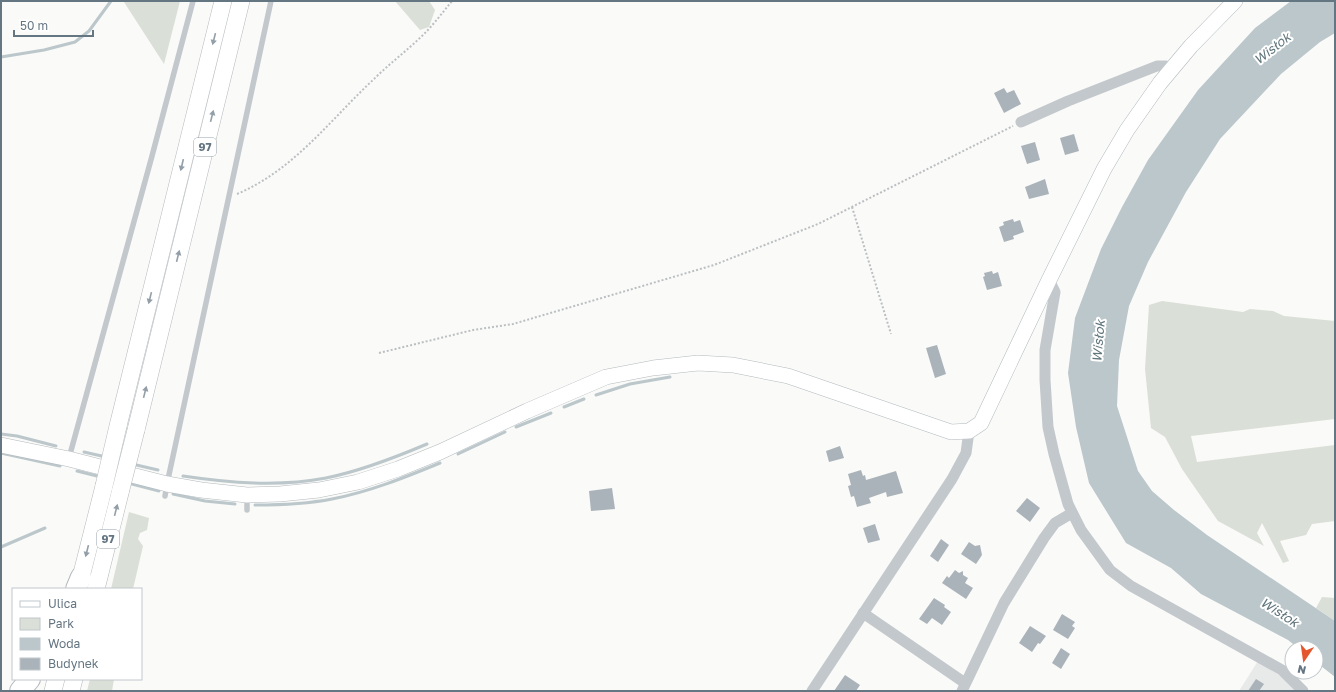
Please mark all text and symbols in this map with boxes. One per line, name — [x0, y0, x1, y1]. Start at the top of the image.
scale bar — [14, 12, 93, 38]
text: 50 m — [20, 18, 48, 33]
water label: Wisłok — [1250, 28, 1295, 67]
one-way arrow — [210, 33, 216, 45]
one-way arrow — [210, 110, 216, 122]
road number: 97 — [194, 138, 216, 156]
one-way arrow — [179, 159, 185, 171]
one-way arrow — [175, 250, 181, 262]
one-way arrow — [147, 292, 153, 304]
water label: Wisłok — [1088, 318, 1108, 363]
one-way arrow — [142, 385, 148, 398]
one-way arrow — [113, 504, 119, 517]
road number: 97 — [97, 530, 119, 548]
one-way arrow — [84, 545, 90, 557]
legend — [12, 588, 142, 680]
water label: Wisłok — [1258, 594, 1303, 631]
text: Ulica — [48, 596, 77, 611]
text: Park — [48, 616, 74, 631]
text: Woda — [48, 636, 80, 651]
north arrow — [1284, 640, 1324, 680]
text: Budynek — [48, 656, 99, 671]
text: N — [1296, 663, 1307, 678]

